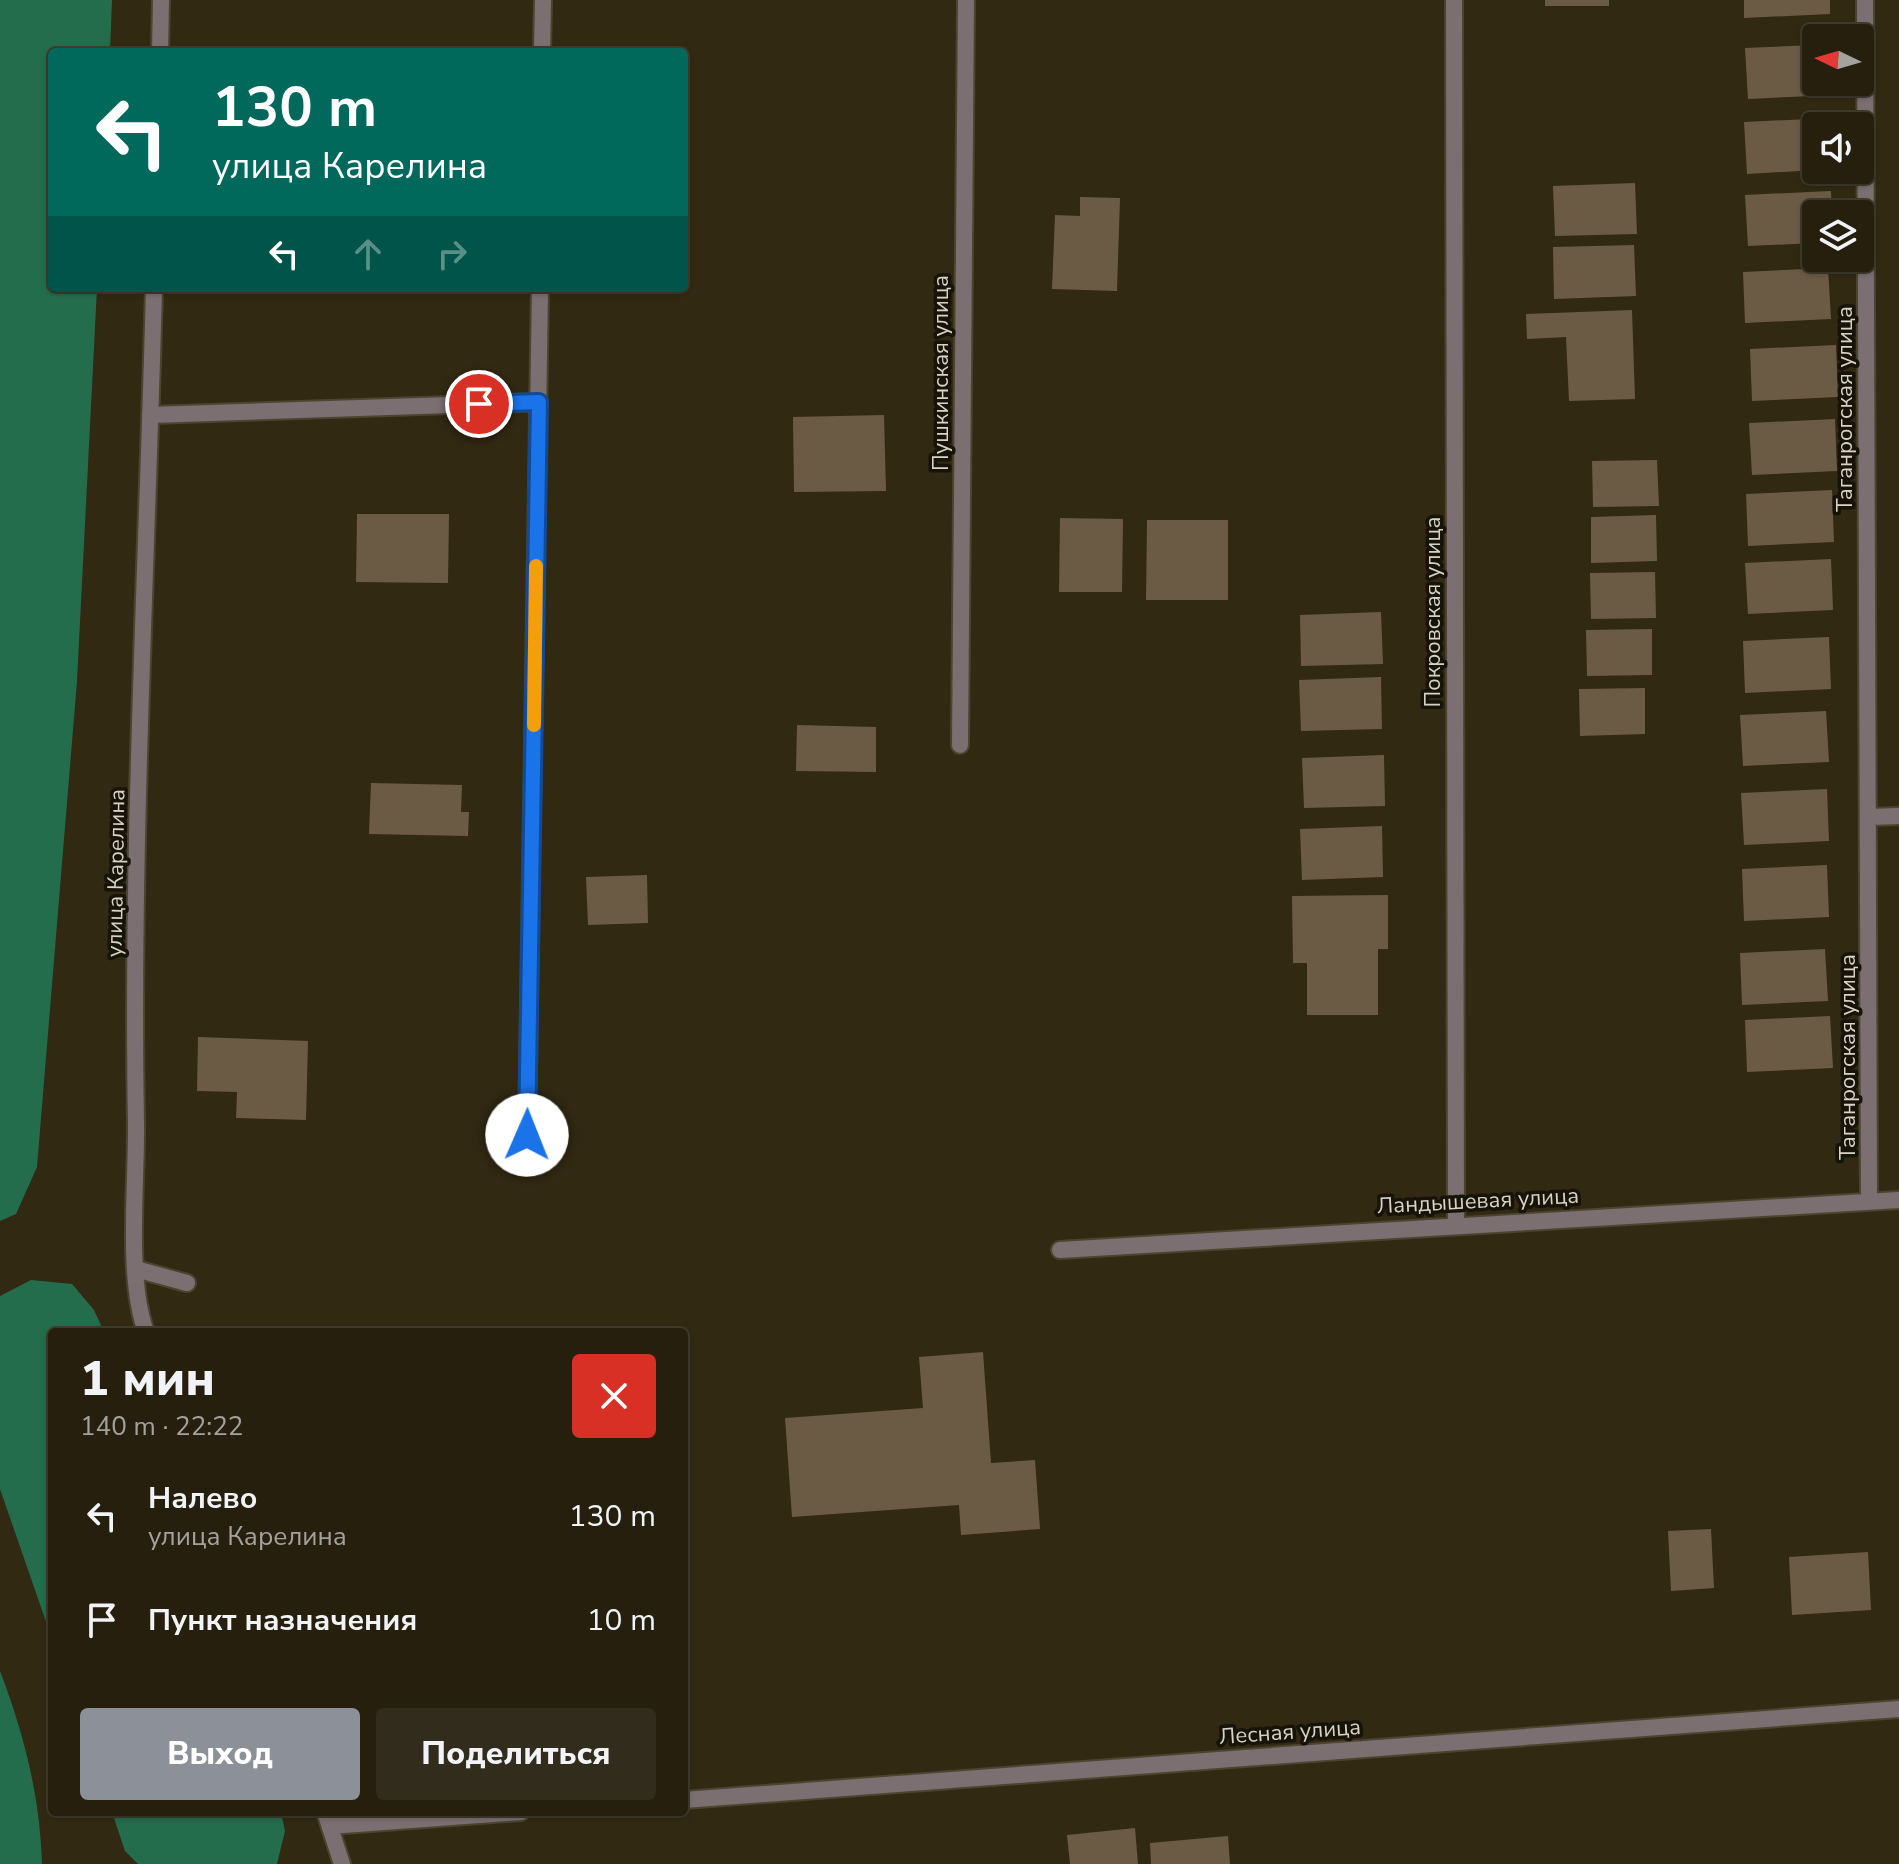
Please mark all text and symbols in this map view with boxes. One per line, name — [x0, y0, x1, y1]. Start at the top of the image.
north arrow — [1802, 24, 1874, 96]
map controls — [1802, 24, 1874, 272]
text: 130 m — [212, 69, 377, 146]
icon: left — [80, 80, 184, 184]
button: sound — [1802, 112, 1874, 184]
text: улица Карелина — [212, 142, 487, 191]
button: layers — [1802, 200, 1874, 272]
icon: left — [262, 232, 306, 276]
icon: ahead — [346, 232, 390, 276]
icon: right — [430, 232, 474, 276]
street label: Пушкинская улица — [926, 275, 956, 471]
street label: Таганрогская улица — [1830, 306, 1860, 512]
pin — [445, 370, 513, 438]
icon: arrive — [457, 382, 501, 426]
street label: Покровская улица — [1418, 517, 1448, 707]
street label: улица Карелина — [100, 789, 132, 957]
street label: Таганрогская улица — [1833, 954, 1863, 1160]
position arrow — [485, 1093, 569, 1177]
street label: Ландышевая улица — [1376, 1181, 1580, 1221]
text: 1 мин — [80, 1346, 215, 1412]
button: close — [572, 1354, 656, 1438]
text: 140 m · 22:22 — [80, 1409, 243, 1444]
text: Налево — [148, 1478, 257, 1519]
icon: left — [80, 1494, 124, 1538]
text: 130 m — [569, 1496, 656, 1537]
text: улица Карелина — [148, 1519, 347, 1554]
icon: arrive — [80, 1598, 124, 1642]
text: Пункт назначения — [148, 1600, 417, 1641]
text: 10 m — [587, 1600, 656, 1641]
button: Выход — [80, 1708, 360, 1800]
button: Поделиться — [376, 1708, 656, 1800]
street label: Лесная улица — [1218, 1712, 1362, 1752]

